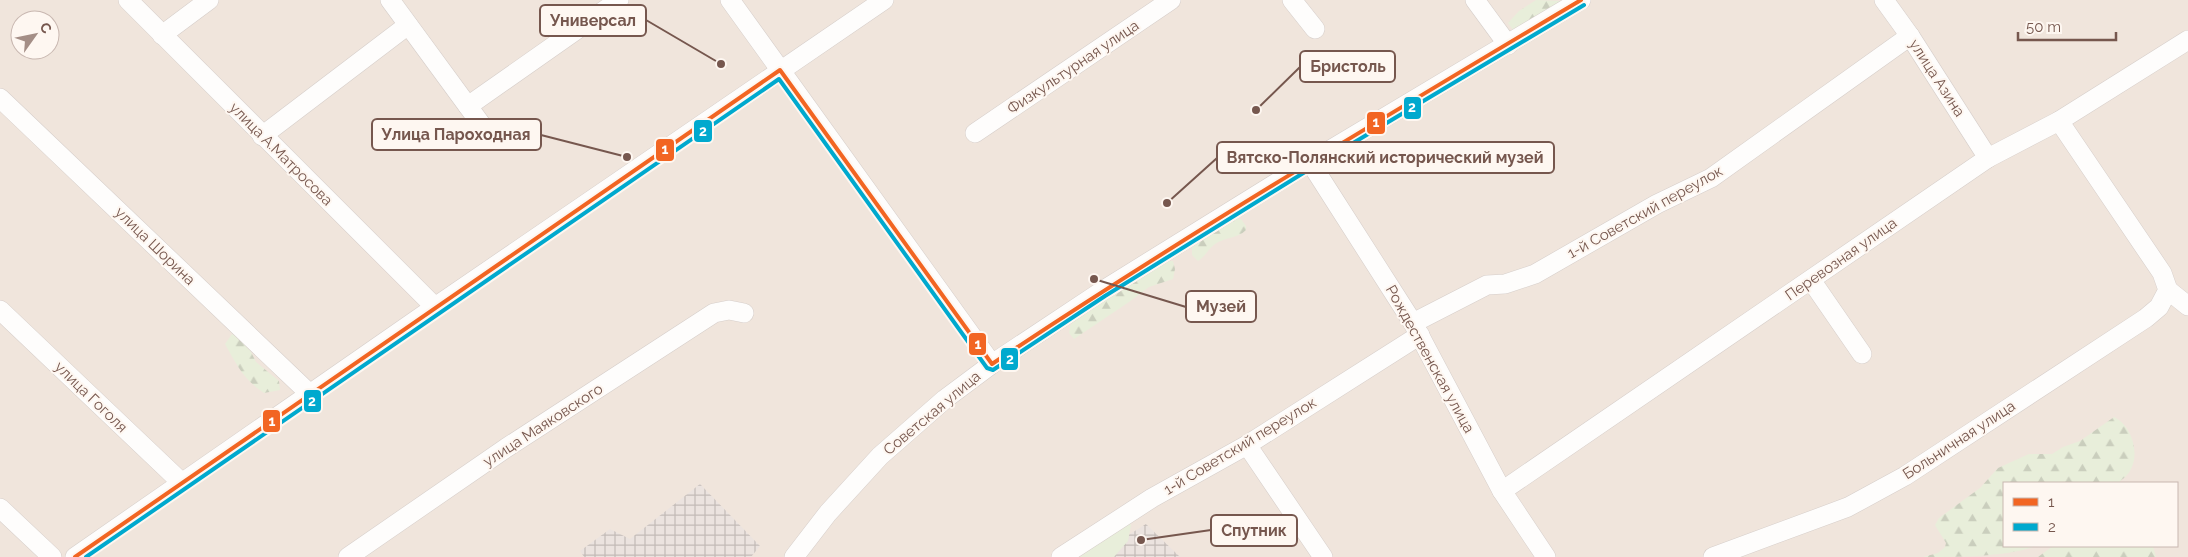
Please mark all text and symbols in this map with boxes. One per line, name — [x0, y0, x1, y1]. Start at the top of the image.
callout: Универсал — [540, 5, 646, 36]
north arrow — [10, 10, 60, 60]
scale bar — [2018, 10, 2116, 42]
text: Универсал — [549, 11, 636, 30]
street label: Физкультурная улица — [1004, 16, 1142, 118]
text: 50 m — [2026, 18, 2061, 36]
text: С — [37, 20, 55, 37]
street label: улица Азина — [1905, 36, 1969, 120]
callout: Бристоль — [1300, 51, 1395, 82]
text: Бристоль — [1310, 57, 1386, 76]
line badge: 2 — [1403, 96, 1422, 120]
street label: улица А.Матросова — [226, 99, 336, 209]
text: 2 — [1408, 99, 1416, 115]
line badge: 1 — [1366, 111, 1386, 135]
text: 1 — [1373, 114, 1380, 130]
callout: Улица Пароходная — [372, 119, 541, 150]
line badge: 2 — [693, 119, 713, 143]
text: 2 — [699, 123, 707, 139]
text: Улица Пароходная — [380, 125, 531, 144]
line badge: 1 — [655, 138, 675, 162]
text: 1 — [662, 141, 669, 157]
callout: Вятско-Полянский исторический музей — [1217, 142, 1554, 173]
text: Вятско-Полянский исторический музей — [1227, 148, 1544, 167]
street label: 1-й Советский переулок — [1564, 162, 1726, 262]
street label: улица Шорина — [111, 203, 199, 289]
street label: Перевозная улица — [1782, 214, 1900, 304]
street label: Рождественская улица — [1382, 282, 1478, 436]
callout: Музей — [1186, 291, 1256, 322]
text: Музей — [1196, 297, 1246, 316]
line badge: 1 — [968, 332, 987, 356]
text: 1 — [975, 336, 982, 352]
line badge: 2 — [1000, 347, 1019, 371]
text: 2 — [1006, 351, 1014, 367]
street label: улица Гоголя — [51, 358, 131, 436]
street label: Советская улица — [880, 367, 984, 459]
street label: улица Маяковского — [480, 380, 606, 470]
line badge: 2 — [303, 389, 322, 413]
text: 2 — [308, 393, 316, 409]
street label: 1-й Советский переулок — [1160, 393, 1320, 499]
street label: Больничная улица — [1899, 397, 2019, 483]
line badge: 1 — [262, 409, 281, 433]
text: 1 — [269, 413, 276, 429]
legend — [2003, 482, 2178, 547]
text: 1 — [2048, 493, 2055, 511]
callout: Спутник — [1211, 515, 1297, 546]
text: 2 — [2048, 518, 2056, 536]
text: Спутник — [1221, 521, 1287, 540]

